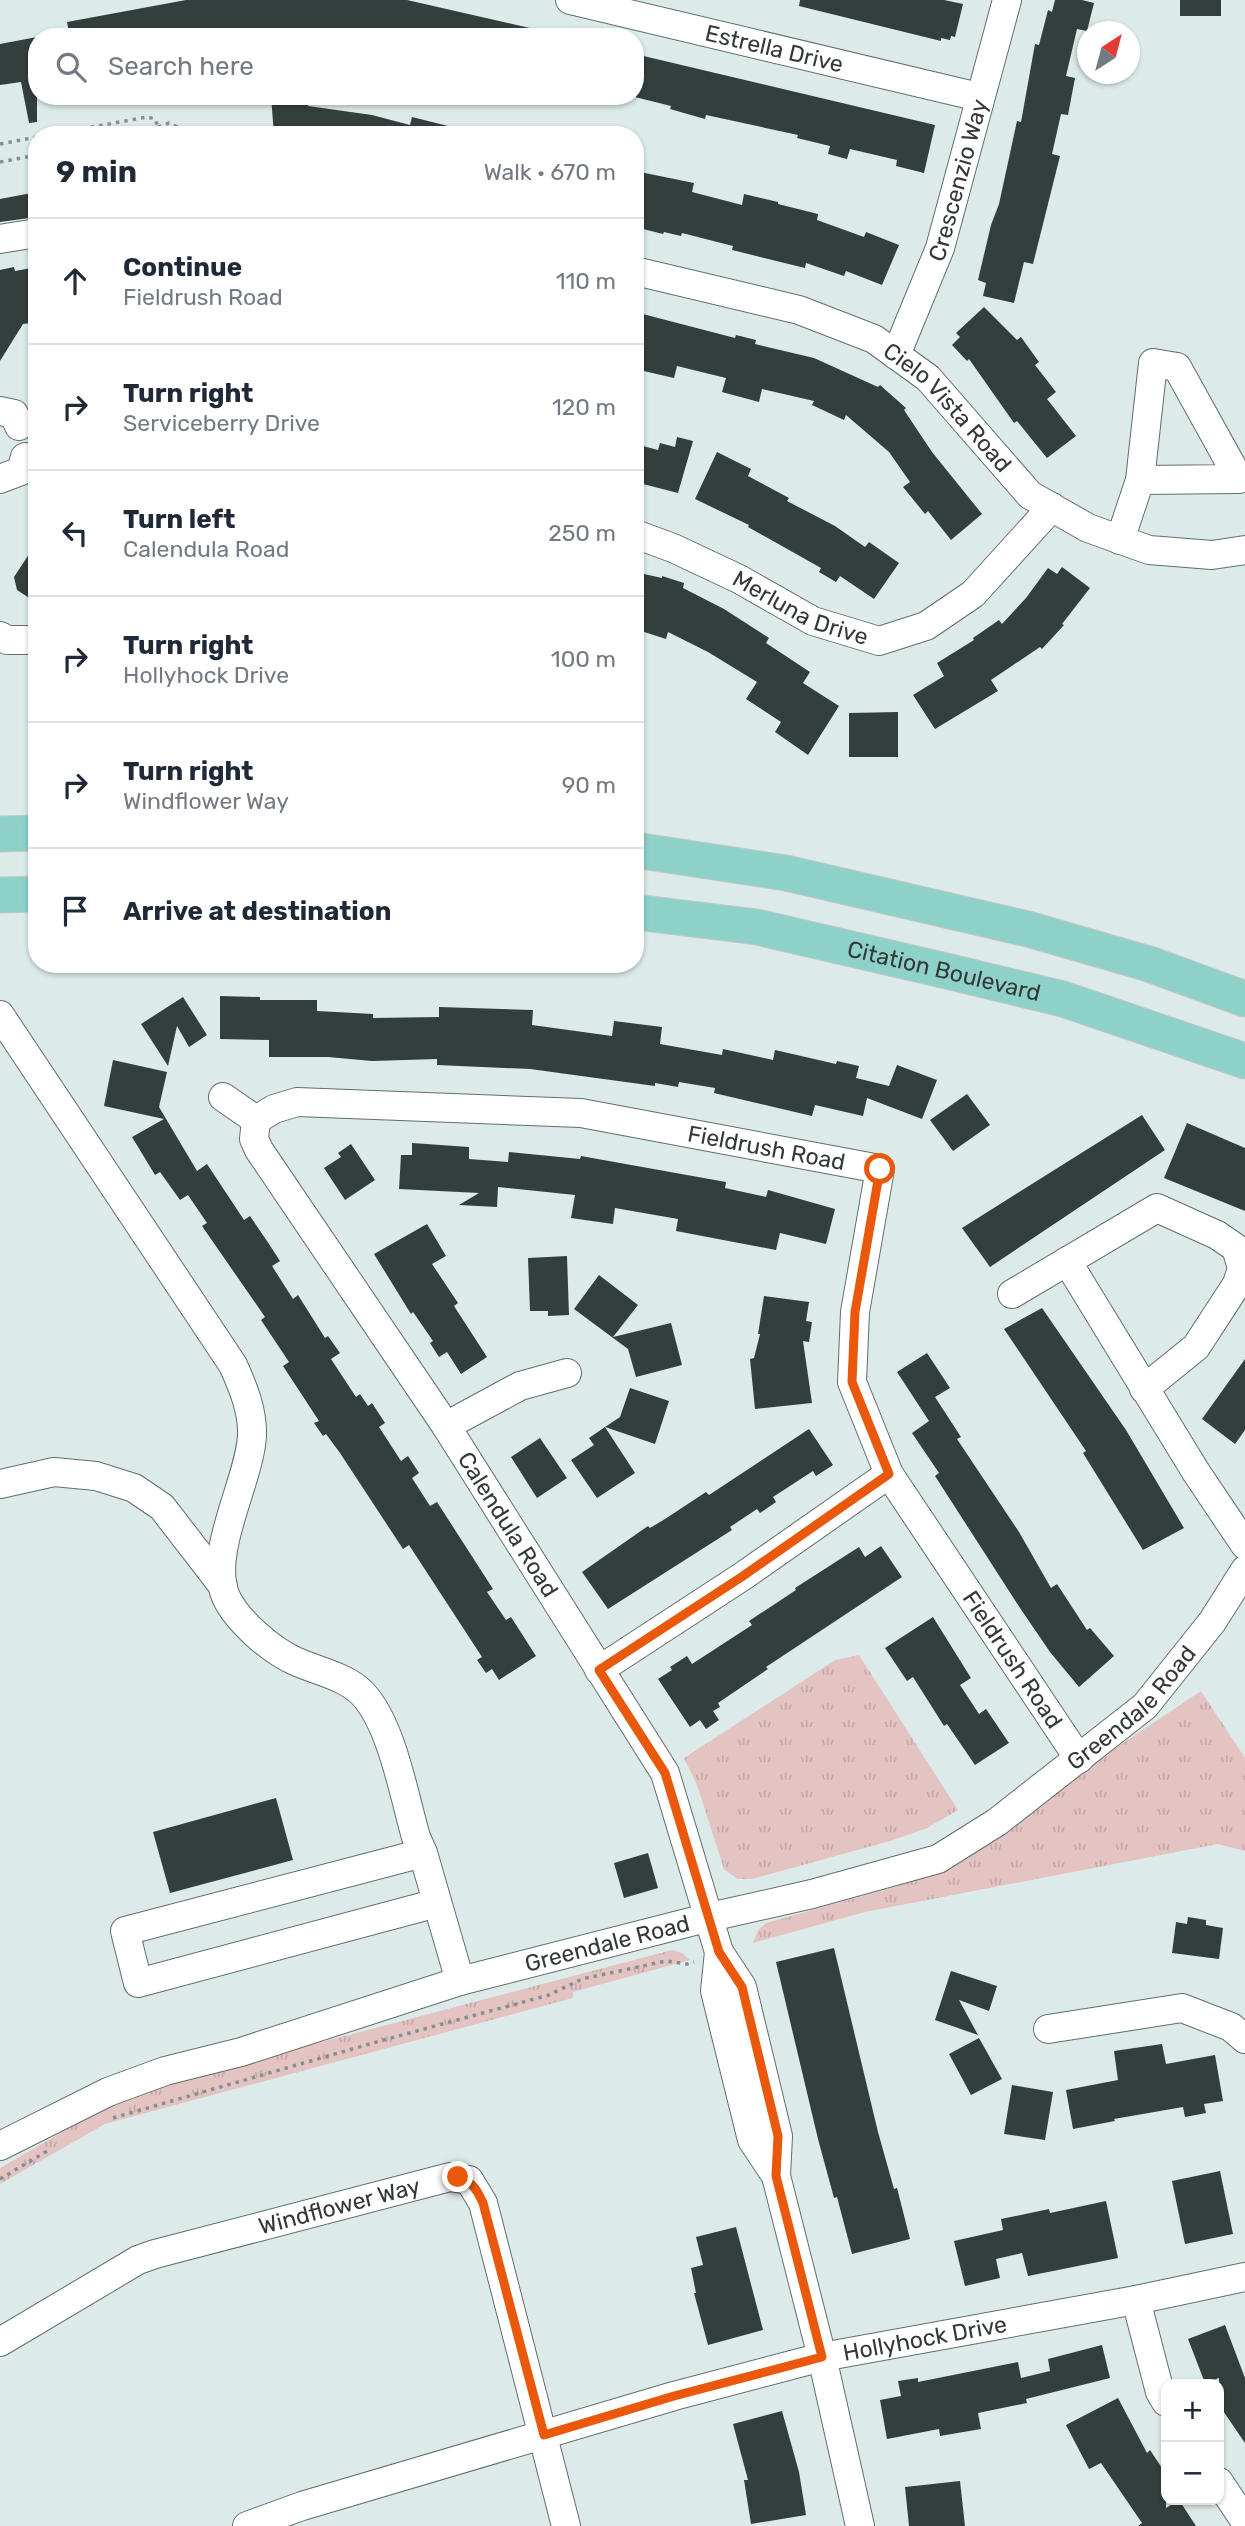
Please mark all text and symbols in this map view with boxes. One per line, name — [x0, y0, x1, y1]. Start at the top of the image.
street label: Estrella Drive — [702, 19, 846, 78]
north arrow — [1077, 21, 1140, 84]
search box — [28, 28, 644, 105]
icon: search — [52, 48, 90, 86]
text: Search here — [108, 51, 254, 82]
street label: Crescenzio Way — [922, 96, 994, 265]
text: 9 min — [56, 154, 137, 190]
text: Walk · 670 m — [484, 158, 616, 186]
text: Continue — [123, 252, 242, 283]
icon: ahead — [56, 262, 94, 300]
text: 110 m — [556, 267, 616, 295]
text: Fieldrush Road — [123, 283, 283, 311]
street label: Cielo Vista Road — [878, 337, 1018, 478]
text: Turn right — [123, 378, 253, 409]
icon: right — [56, 388, 94, 426]
text: 120 m — [552, 393, 616, 421]
text: Serviceberry Drive — [123, 409, 320, 437]
text: Turn left — [123, 504, 235, 535]
icon: left — [56, 514, 94, 552]
text: 250 m — [548, 519, 616, 547]
text: Calendula Road — [123, 535, 289, 563]
street label: Merluna Drive — [728, 564, 872, 651]
text: Turn right — [123, 630, 253, 661]
icon: right — [56, 640, 94, 678]
text: 100 m — [551, 645, 616, 673]
text: Hollyhock Drive — [123, 661, 289, 689]
text: Turn right — [123, 756, 253, 787]
icon: right — [56, 766, 94, 804]
text: 90 m — [562, 771, 616, 799]
text: Windflower Way — [123, 787, 289, 815]
icon: arrive — [56, 892, 94, 930]
text: Arrive at destination — [123, 896, 391, 927]
street label: Citation Boulevard — [845, 934, 1043, 1007]
street label: Fieldrush Road — [685, 1119, 847, 1176]
route start — [864, 1153, 895, 1184]
street label: Calendula Road — [452, 1447, 564, 1602]
street label: Fieldrush Road — [957, 1585, 1069, 1734]
street label: Greendale Road — [1061, 1640, 1202, 1776]
street label: Greendale Road — [522, 1909, 693, 1978]
route end — [442, 2161, 473, 2192]
street label: Windflower Way — [255, 2171, 423, 2240]
street label: Hollyhock Drive — [841, 2310, 1009, 2367]
map controls — [1161, 2379, 1224, 2505]
button: + — [1161, 2379, 1224, 2442]
button: − — [1161, 2442, 1224, 2505]

